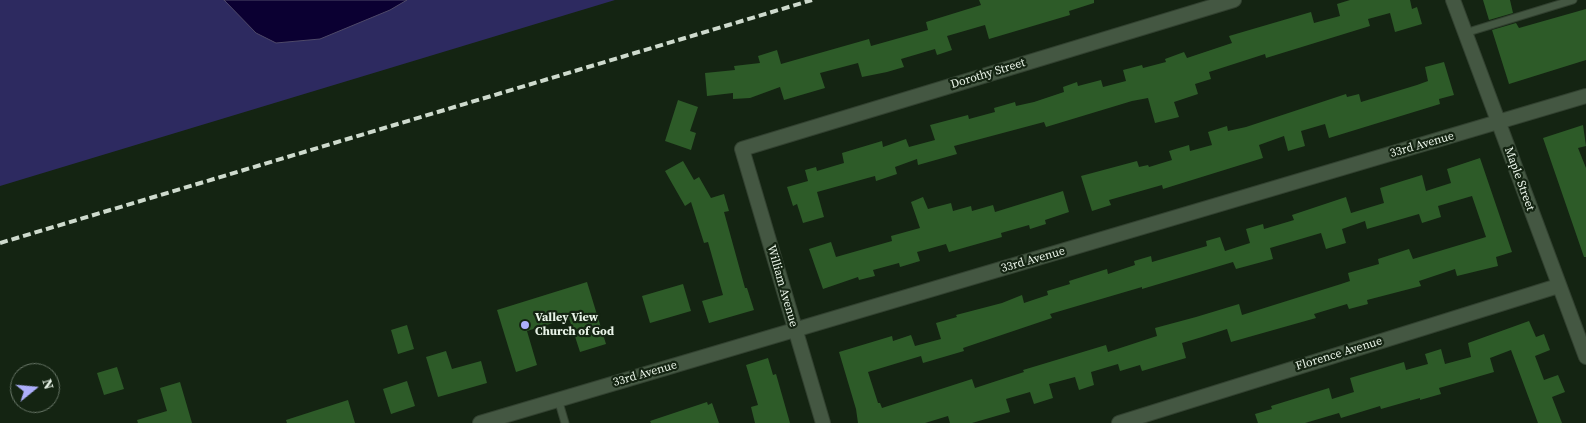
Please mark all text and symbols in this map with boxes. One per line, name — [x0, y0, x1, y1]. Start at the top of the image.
street label: Dorothy Street — [949, 56, 1027, 92]
street label: 33rd Avenue — [1388, 129, 1456, 161]
street label: Maple Street — [1501, 145, 1537, 213]
street label: William Avenue — [763, 243, 801, 329]
street label: 33rd Avenue — [999, 244, 1067, 276]
place label: Valley View Church of God — [535, 311, 614, 339]
marker: Valley View Church of God — [519, 319, 531, 331]
street label: Florence Avenue — [1294, 334, 1384, 374]
street label: 33rd Avenue — [611, 358, 679, 390]
north arrow — [10, 363, 60, 413]
text: N — [37, 376, 59, 392]

